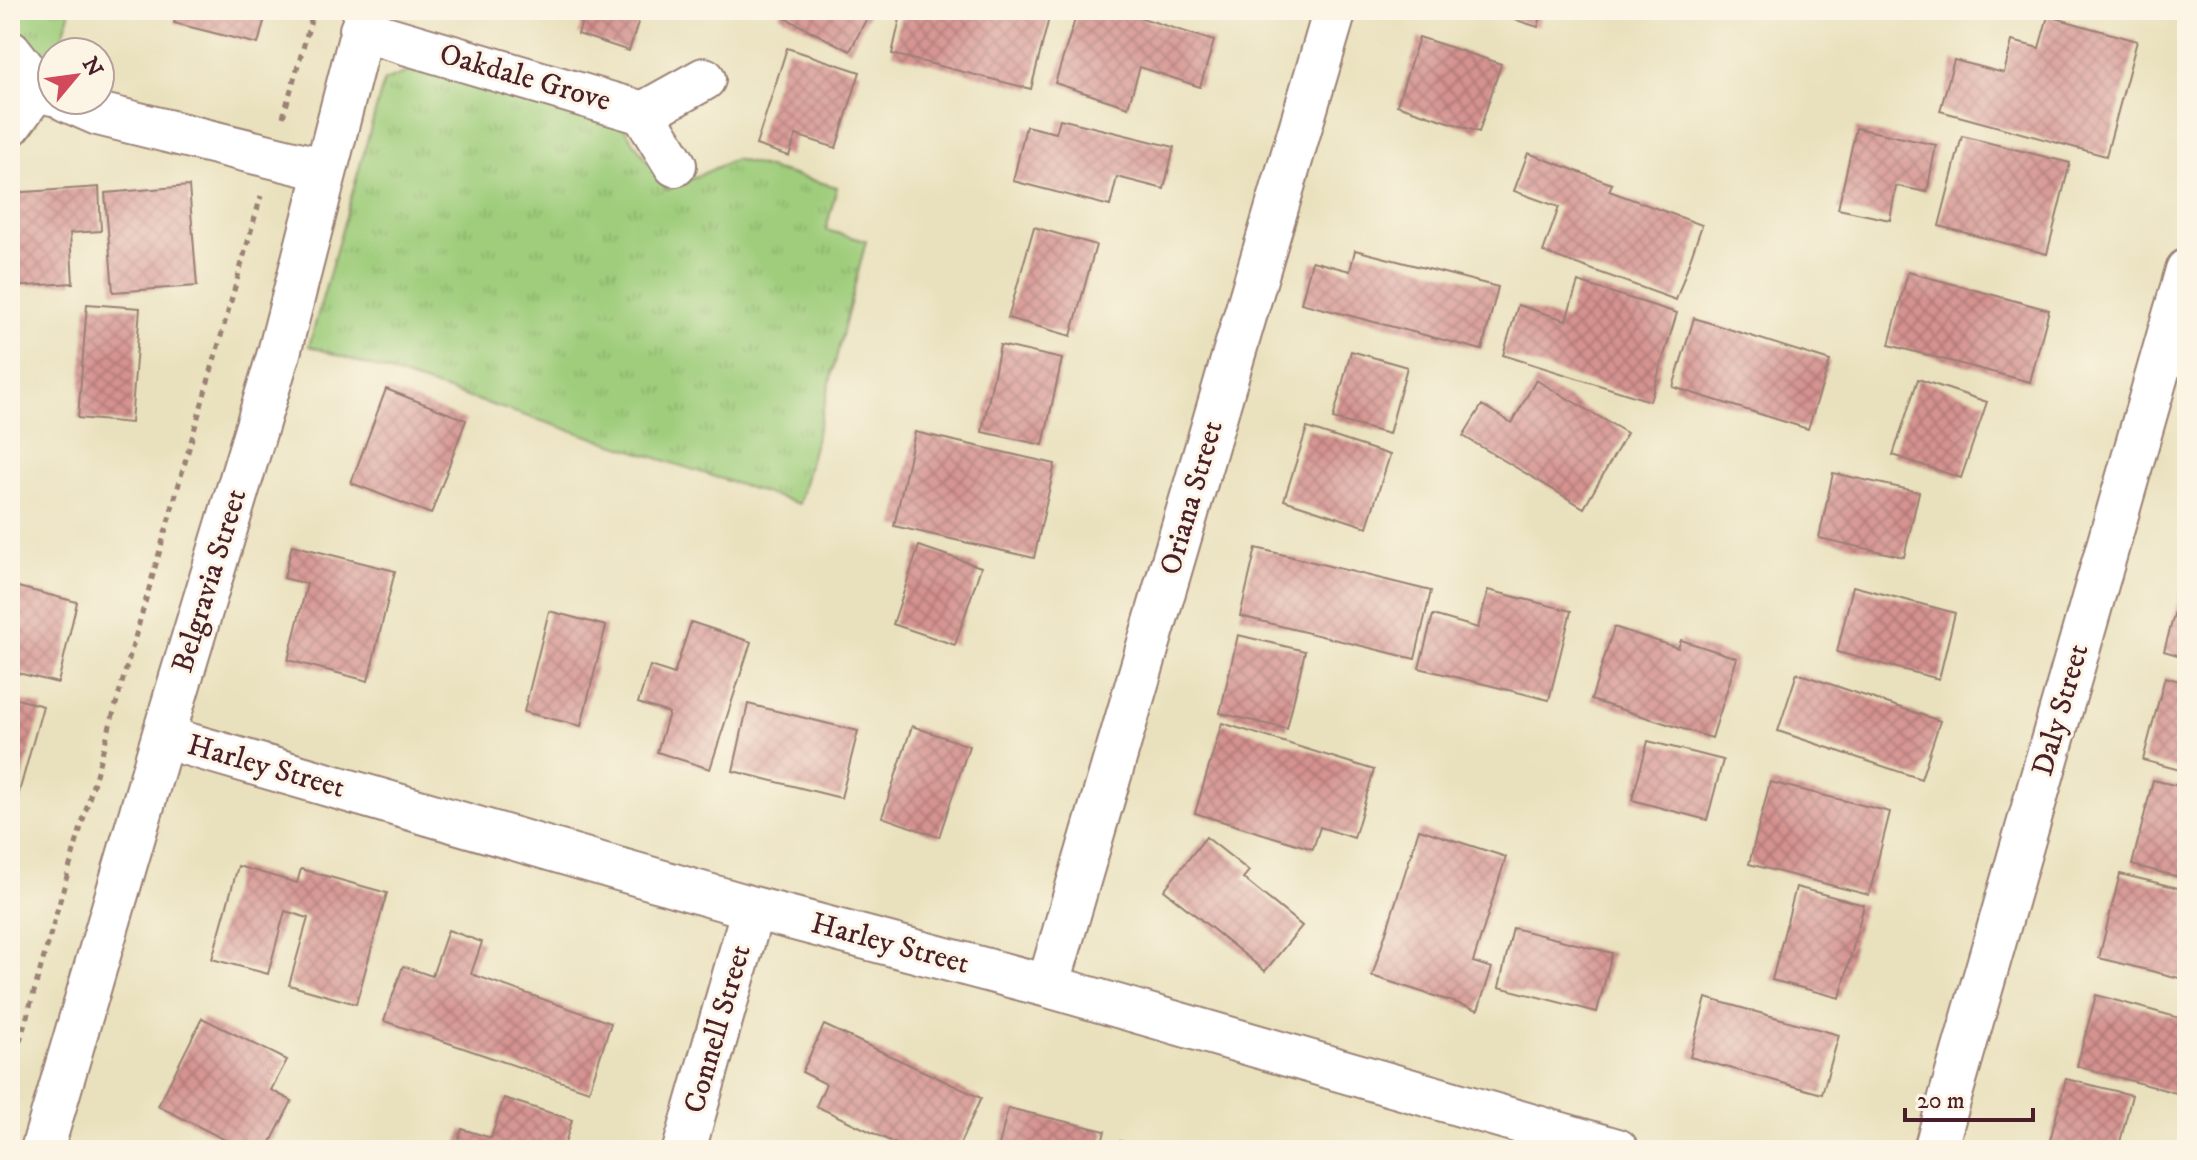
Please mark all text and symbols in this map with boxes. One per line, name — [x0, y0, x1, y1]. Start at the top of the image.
north arrow — [36, 36, 116, 116]
street label: Oakdale Grove — [435, 36, 615, 120]
text: N — [76, 53, 108, 81]
street label: Oriana Street — [1152, 417, 1232, 579]
street label: Belgravia Street — [165, 485, 255, 677]
street label: Daly Street — [2025, 640, 2097, 780]
street label: Harley Street — [183, 727, 349, 807]
street label: Harley Street — [807, 905, 973, 983]
street label: Connell Street — [676, 940, 760, 1118]
scale bar — [1905, 1072, 2033, 1122]
text: 20 m — [1917, 1086, 1965, 1116]

